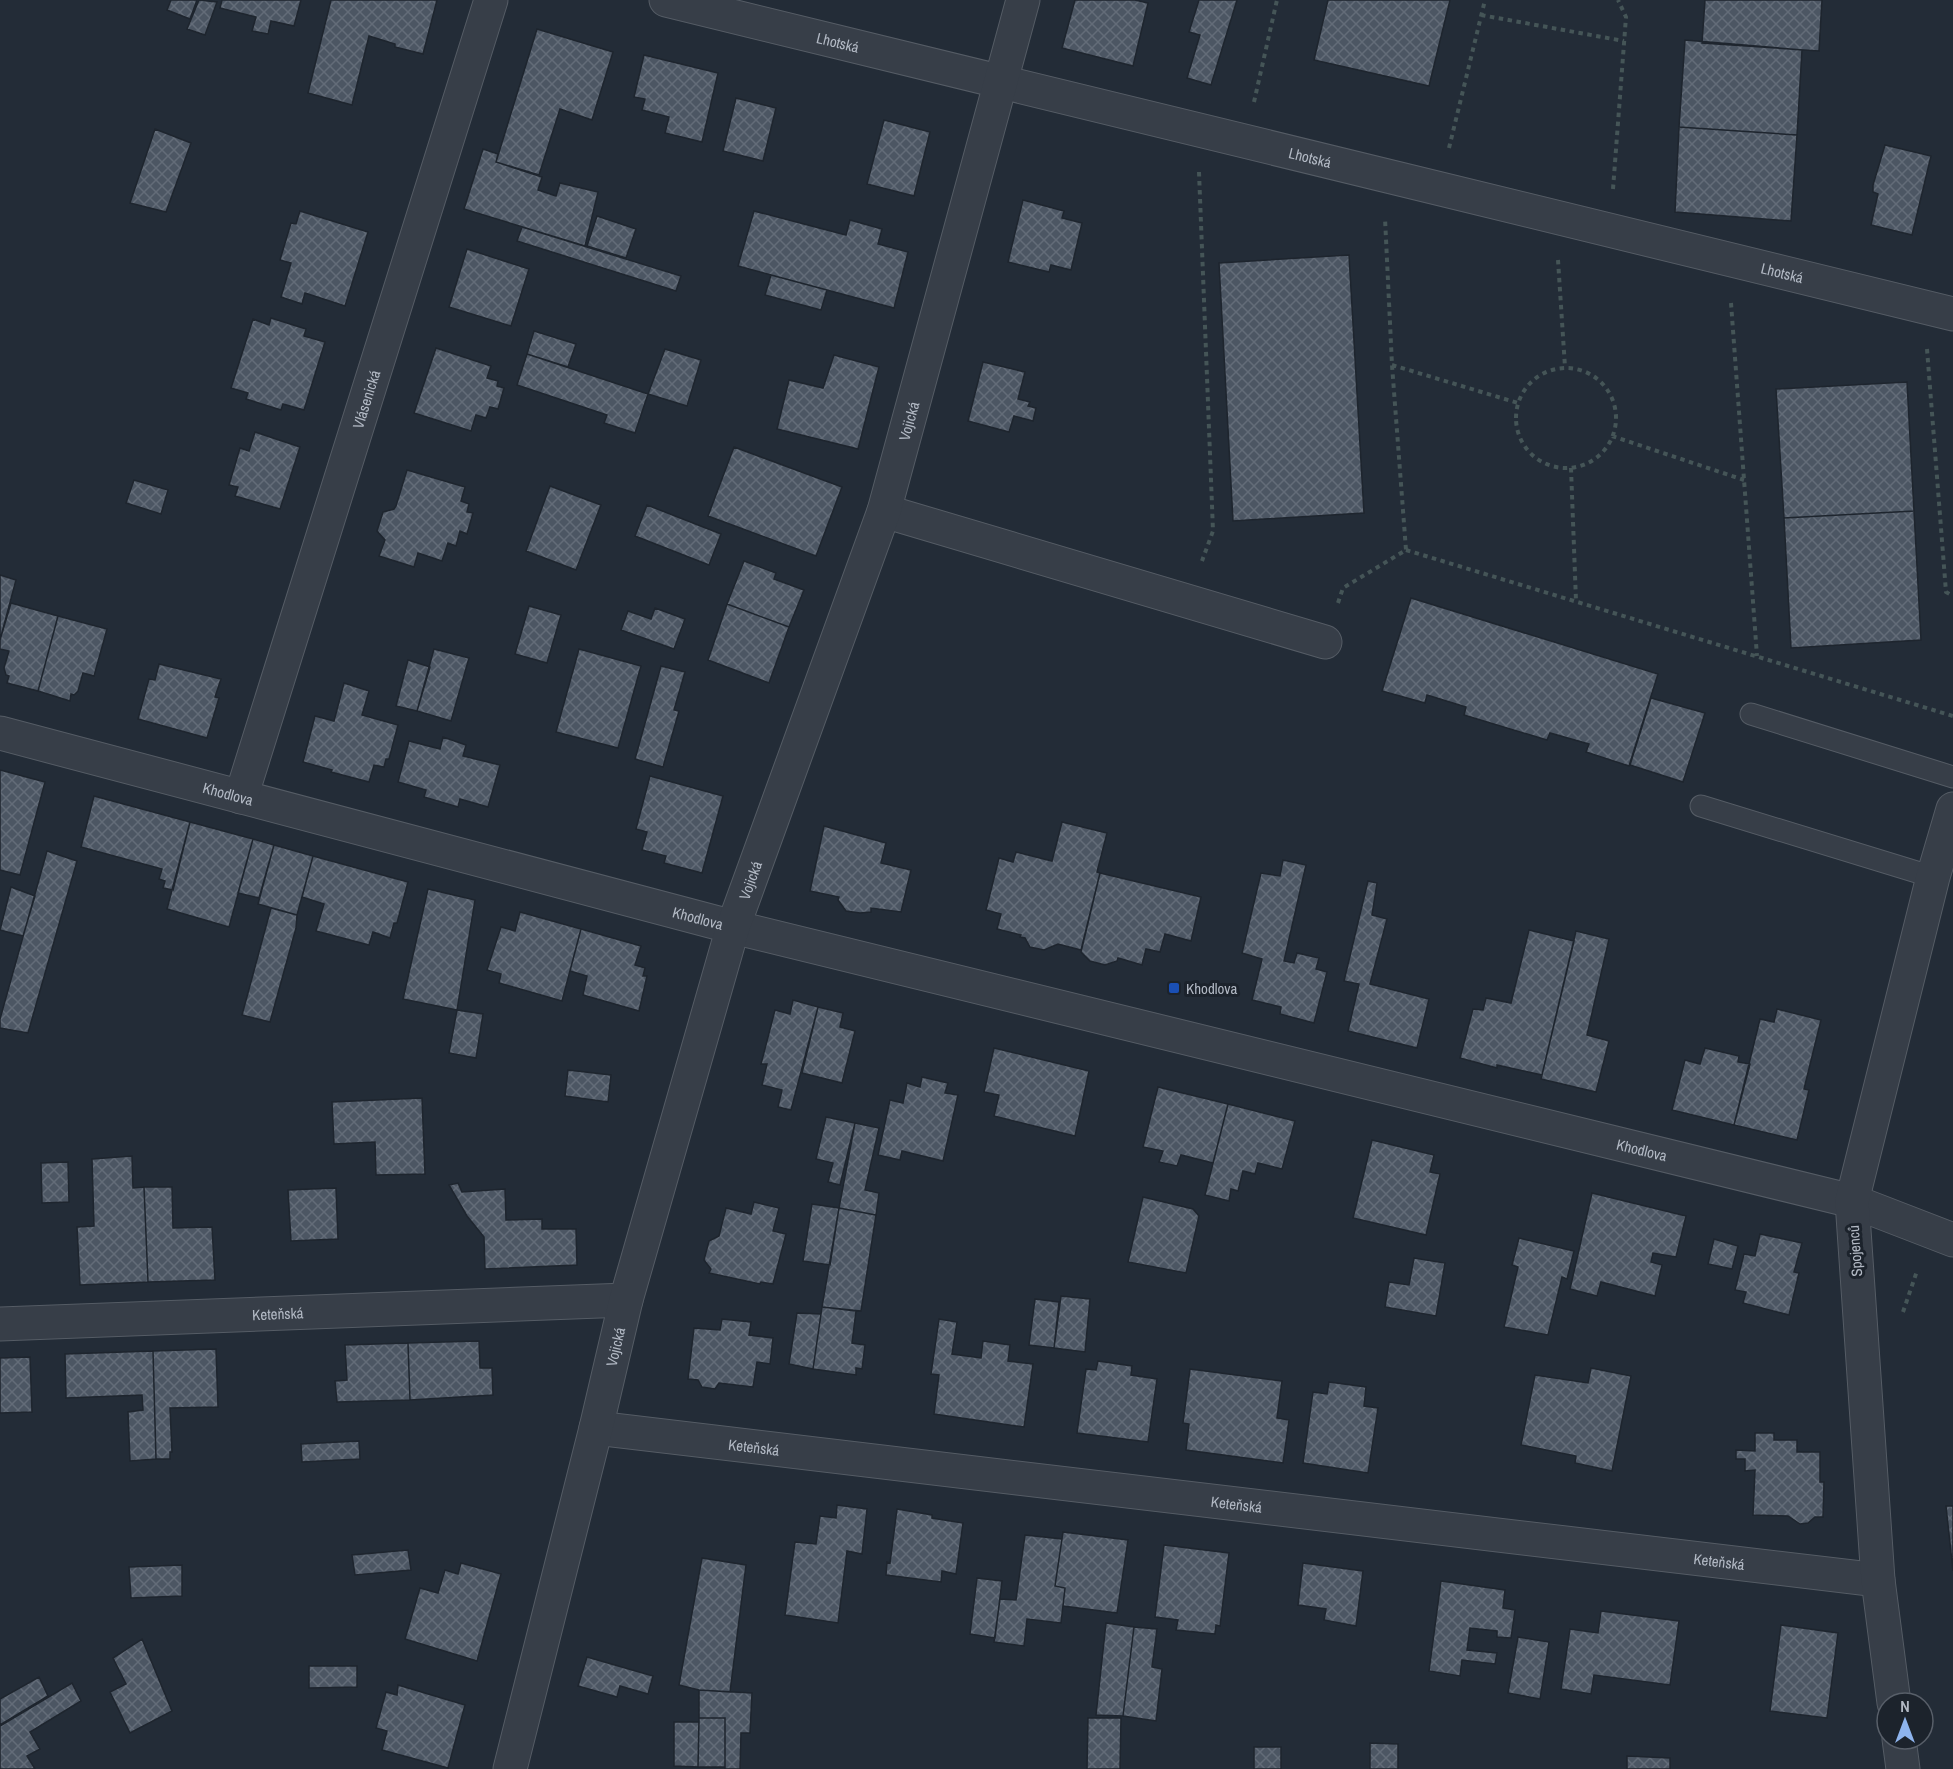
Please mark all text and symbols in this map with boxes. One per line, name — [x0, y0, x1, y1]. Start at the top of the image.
street label: Lhotská — [815, 27, 862, 57]
street label: Lhotská — [1287, 142, 1334, 172]
street label: Lhotská — [1759, 257, 1806, 288]
street label: Vlásenická — [347, 367, 385, 431]
street label: Vojická — [893, 399, 924, 443]
street label: Khodlova — [201, 777, 256, 810]
street label: Vojická — [733, 858, 767, 902]
street label: Khodlova — [670, 901, 726, 934]
place label: Khodlova — [1186, 978, 1237, 999]
marker: Khodlova — [1167, 981, 1181, 995]
street label: Khodlova — [1614, 1133, 1669, 1166]
street label: Spojenců — [1843, 1225, 1867, 1277]
street label: Keteňská — [252, 1302, 304, 1325]
street label: Vojická — [600, 1325, 630, 1369]
street label: Keteňská — [727, 1433, 781, 1460]
street label: Keteňská — [1210, 1490, 1263, 1517]
street label: Keteňská — [1692, 1548, 1746, 1575]
north arrow — [1875, 1691, 1935, 1751]
text: N — [1900, 1695, 1910, 1717]

